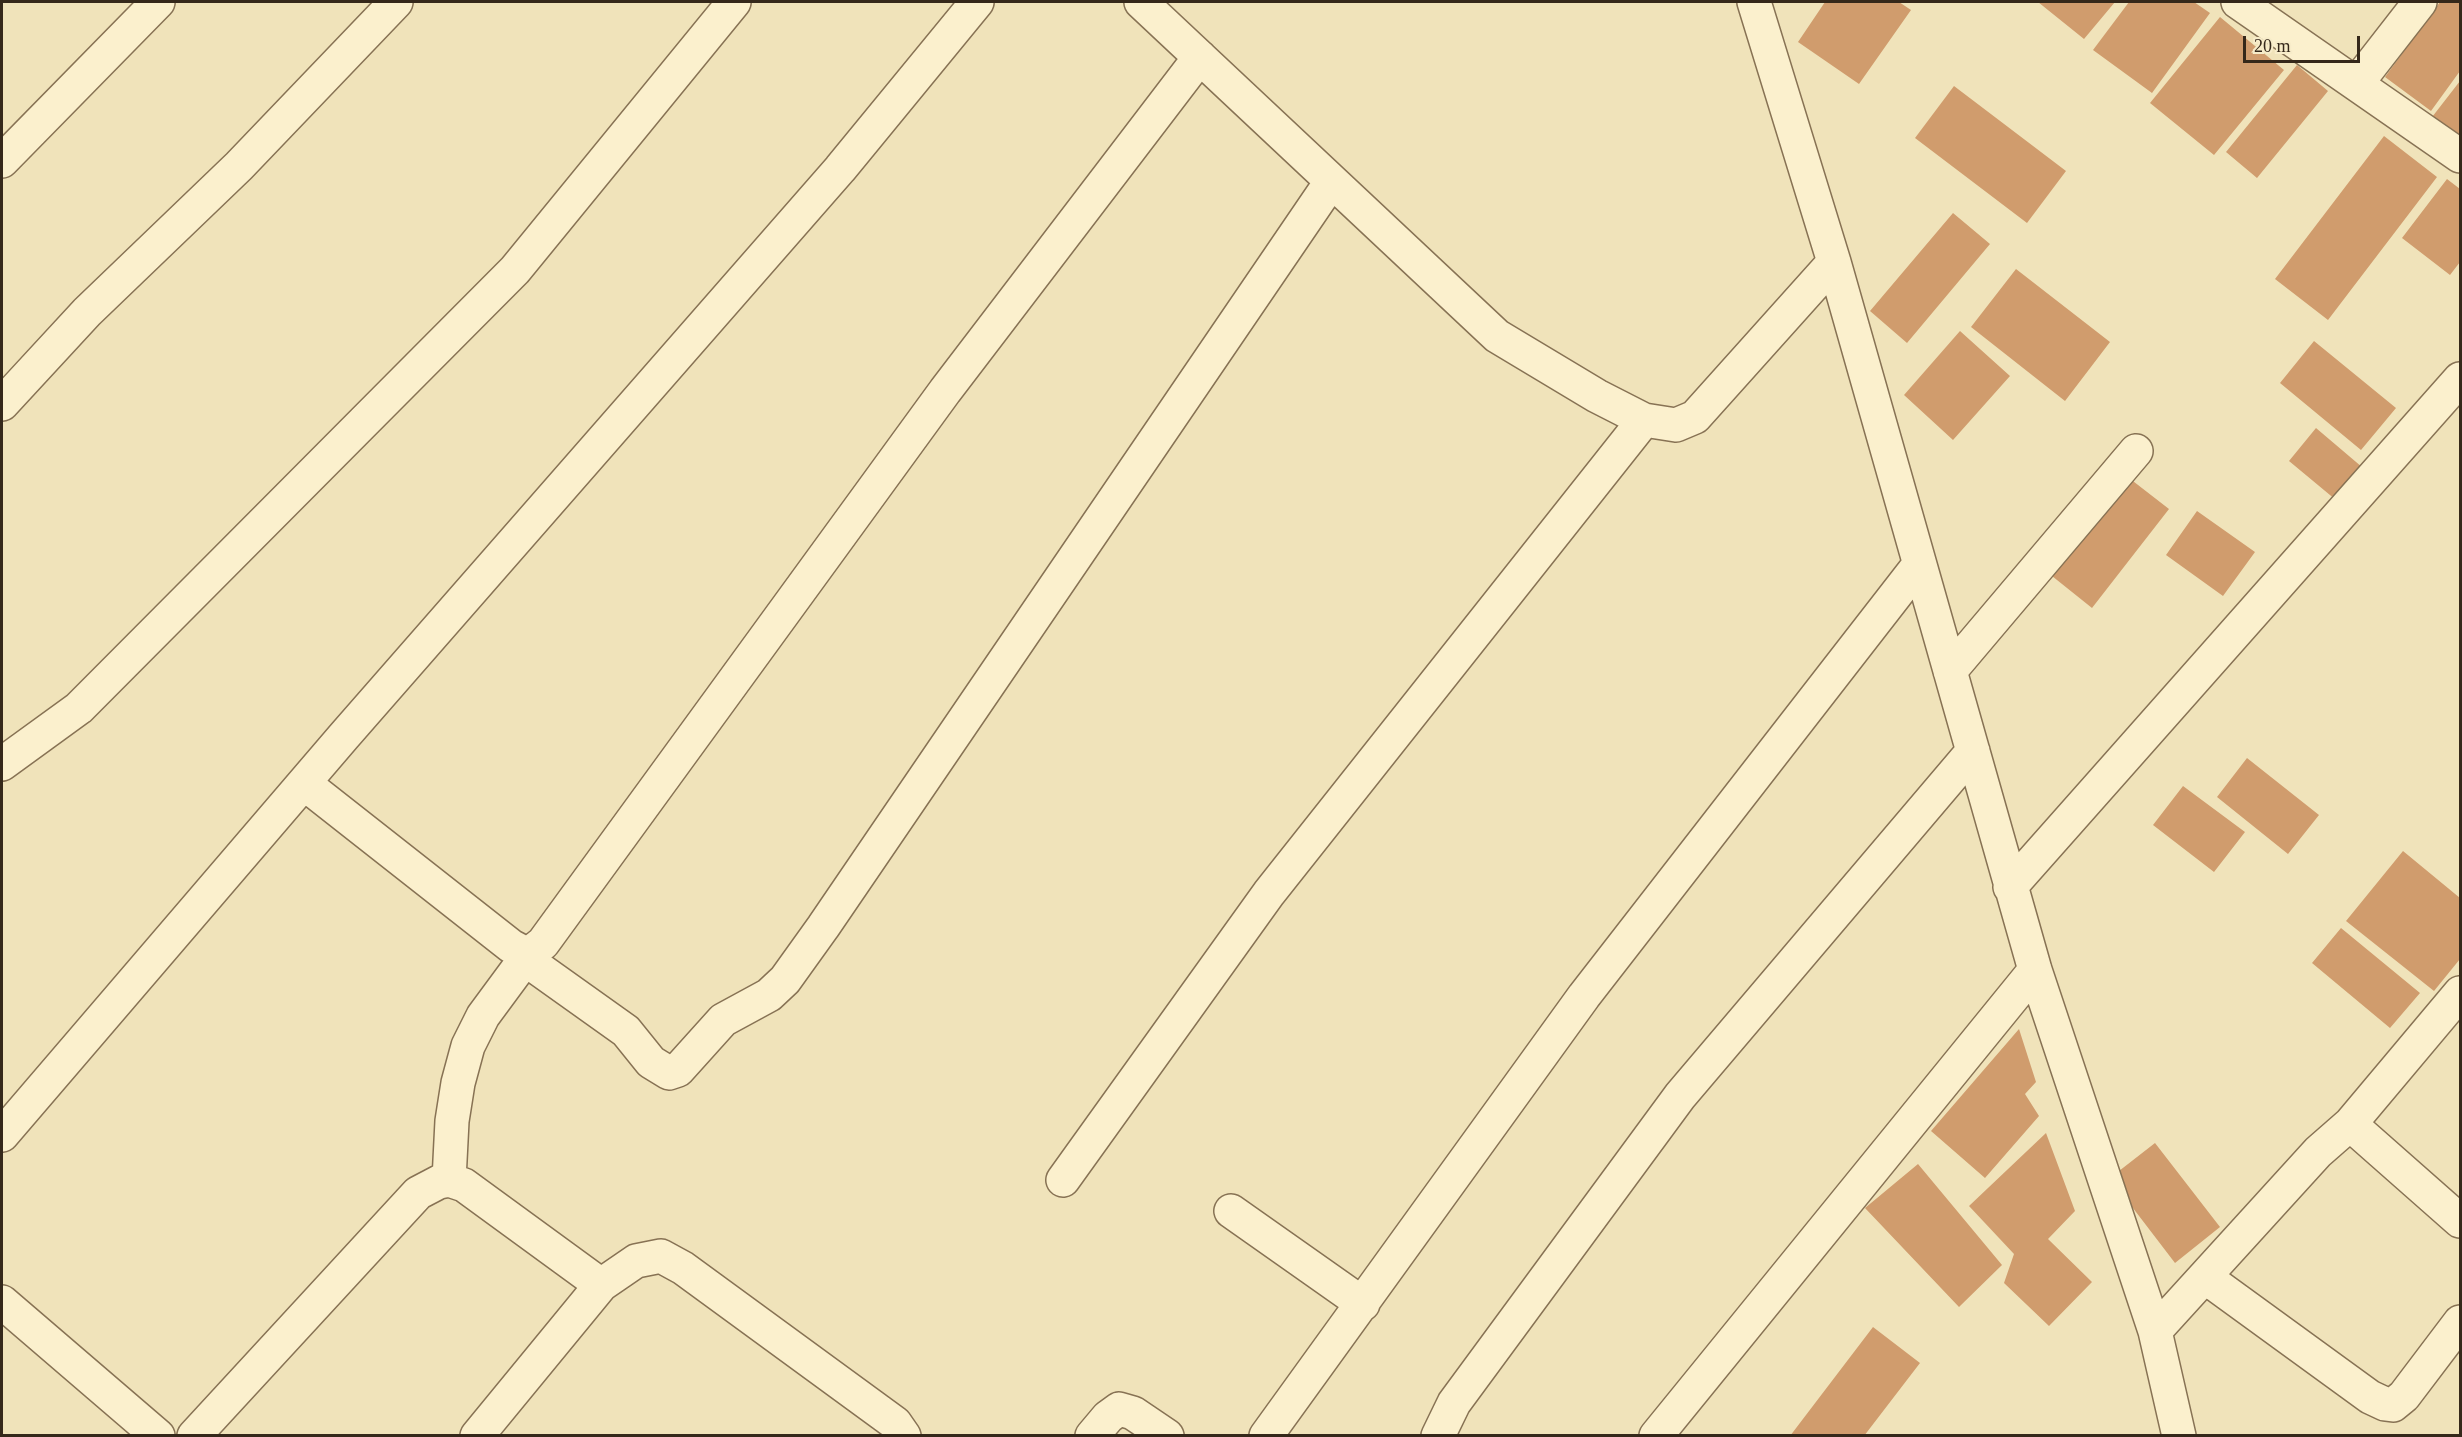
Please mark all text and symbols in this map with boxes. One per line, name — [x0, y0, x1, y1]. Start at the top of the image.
scale bar — [2246, 24, 2363, 62]
text: 20 m — [2254, 36, 2291, 56]

